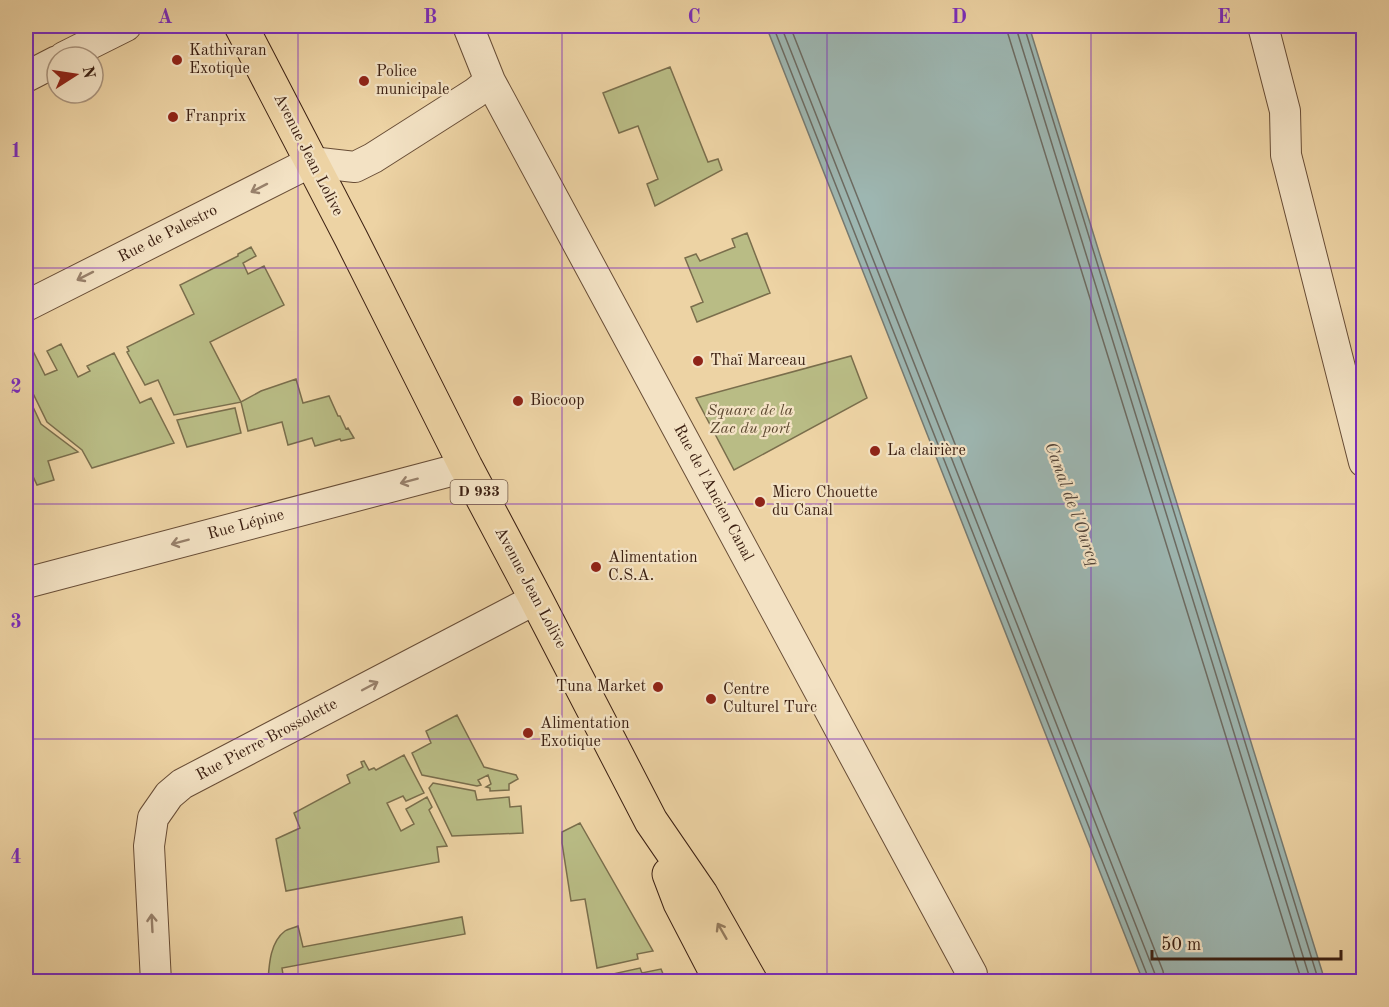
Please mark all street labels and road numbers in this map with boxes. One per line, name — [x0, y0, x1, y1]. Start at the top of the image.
street label: Avenue Jean Lolive — [270, 91, 346, 219]
street label: Rue de Palestro — [116, 202, 220, 266]
street label: Rue de l'Ancien Canal — [670, 422, 756, 564]
road number: D 933 — [450, 480, 508, 504]
street label: Rue Lépine — [206, 507, 286, 543]
street label: Avenue Jean Lolive — [491, 525, 569, 651]
street label: Rue Pierre Brossolette — [194, 696, 340, 784]

